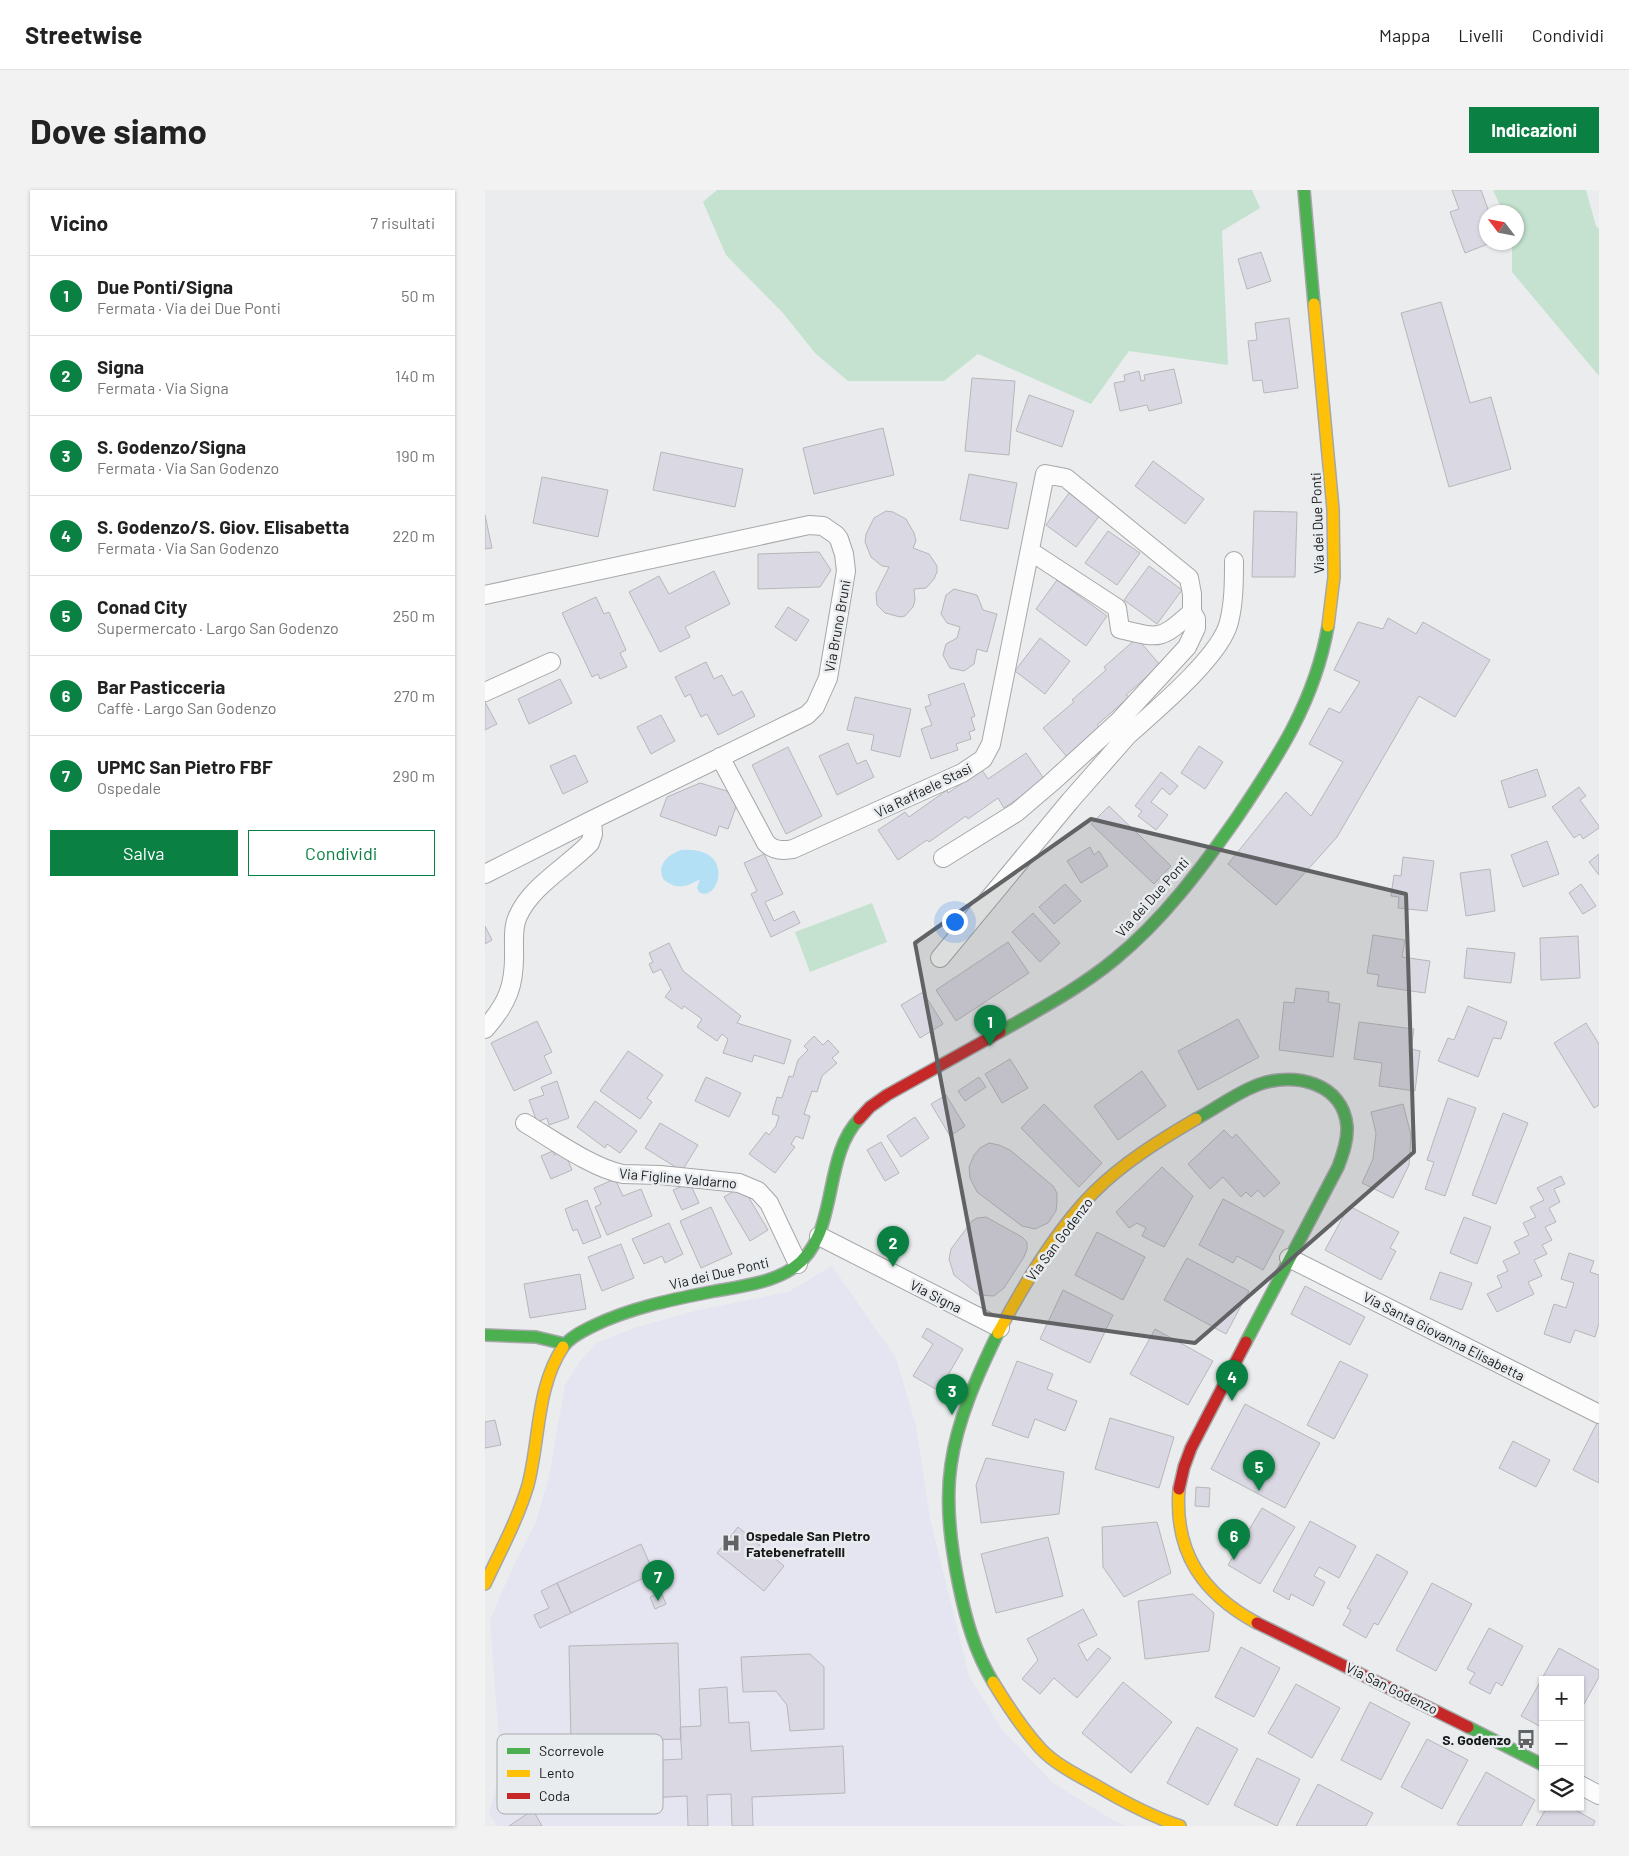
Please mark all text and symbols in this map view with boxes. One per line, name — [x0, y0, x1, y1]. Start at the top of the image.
text: Streetwise — [25, 20, 142, 49]
text: Mappa — [1379, 24, 1430, 46]
text: Livelli — [1458, 24, 1504, 46]
text: Condividi — [1532, 24, 1604, 46]
button: Indicazioni — [1469, 107, 1599, 153]
text: Dove siamo — [30, 109, 207, 151]
north arrow — [1479, 205, 1524, 250]
text: Vicino — [50, 210, 108, 235]
text: 7 risultati — [371, 213, 435, 232]
text: Due Ponti/Signa — [97, 275, 233, 298]
text: 1 — [63, 286, 69, 305]
text: 50 m — [401, 286, 435, 305]
text: Fermata · Via dei Due Ponti — [97, 298, 281, 317]
text: Signa — [97, 355, 144, 378]
text: 2 — [62, 366, 70, 385]
text: 140 m — [395, 366, 435, 385]
text: Fermata · Via Signa — [97, 378, 229, 397]
text: S. Godenzo/Signa — [97, 435, 246, 458]
text: 3 — [62, 446, 70, 465]
text: 190 m — [396, 446, 435, 465]
text: Fermata · Via San Godenzo — [97, 458, 279, 477]
street label: Via dei Due Ponti — [1307, 472, 1327, 574]
text: S. Godenzo/S. Giov. Elisabetta — [97, 515, 349, 538]
text: 4 — [61, 526, 71, 545]
text: 220 m — [392, 526, 435, 545]
text: Fermata · Via San Godenzo — [97, 538, 279, 557]
street label: Via Bruno Bruni — [821, 578, 853, 674]
text: Conad City — [97, 595, 187, 618]
text: 5 — [62, 606, 70, 625]
text: 250 m — [393, 606, 435, 625]
text: Supermercato · Largo San Godenzo — [97, 618, 339, 637]
text: Bar Pasticceria — [97, 675, 225, 698]
text: 6 — [62, 686, 70, 705]
text: 270 m — [393, 686, 435, 705]
text: Caffè · Largo San Godenzo — [97, 698, 277, 717]
text: UPMC San Pietro FBF — [97, 755, 273, 778]
street label: Via Raffaele Stasi — [872, 759, 974, 821]
text: 7 — [62, 766, 70, 785]
text: 290 m — [393, 766, 435, 785]
text: Ospedale — [97, 778, 161, 797]
button: Salva — [50, 830, 238, 876]
button: Condividi — [248, 830, 435, 876]
street label: Via dei Due Ponti — [1112, 854, 1192, 940]
your location — [942, 909, 968, 935]
pin: 1 — [974, 1005, 1006, 1046]
street label: Via Figline Valdarno — [618, 1164, 738, 1192]
street label: Via San Godenzo — [1022, 1194, 1096, 1284]
pin: 2 — [877, 1226, 909, 1267]
street label: Via dei Due Ponti — [668, 1253, 770, 1293]
street label: Via Signa — [907, 1276, 965, 1316]
street label: Via Santa Giovanna Elisabetta — [1360, 1288, 1528, 1384]
pin: 4 — [1216, 1360, 1248, 1401]
pin: 3 — [936, 1374, 968, 1415]
pin: 5 — [1243, 1450, 1275, 1491]
pin: 6 — [1218, 1519, 1250, 1560]
place label: Ospedale San Pietro Fatebenefratelli — [746, 1527, 870, 1560]
hospital icon: Ospedale San Pietro Fatebenefratelli — [720, 1532, 742, 1554]
pin: 7 — [642, 1560, 674, 1601]
street label: Via San Godenzo — [1343, 1658, 1441, 1718]
map controls — [1539, 1676, 1584, 1811]
button: + — [1539, 1676, 1584, 1721]
button: − — [1539, 1721, 1584, 1766]
bus stop icon: S. Godenzo — [1515, 1728, 1537, 1750]
place label: S. Godenzo — [1442, 1731, 1511, 1748]
legend — [497, 1734, 663, 1814]
text: Scorrevole — [539, 1742, 604, 1759]
text: Lento — [539, 1764, 574, 1781]
button: layers — [1539, 1766, 1584, 1811]
text: Coda — [539, 1787, 570, 1804]

